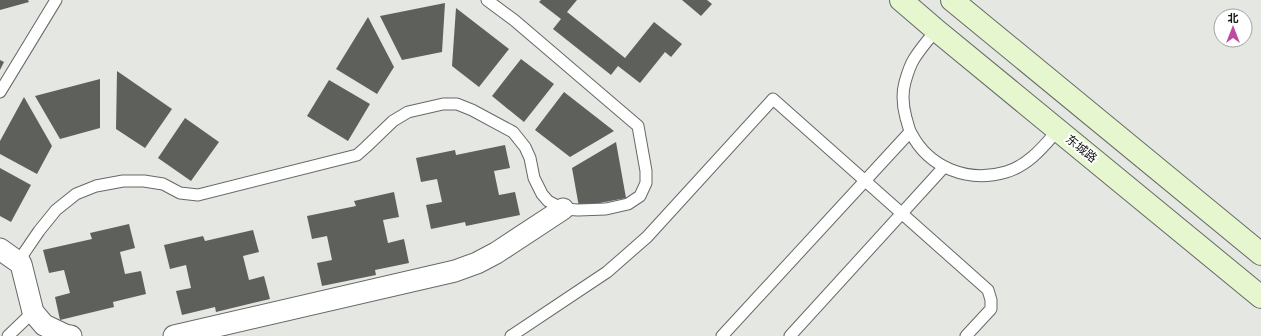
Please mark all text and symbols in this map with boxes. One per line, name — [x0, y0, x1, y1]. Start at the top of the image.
north arrow — [1213, 8, 1253, 48]
text: 北 — [1228, 11, 1239, 26]
street label: 东城路 — [1062, 131, 1100, 167]

